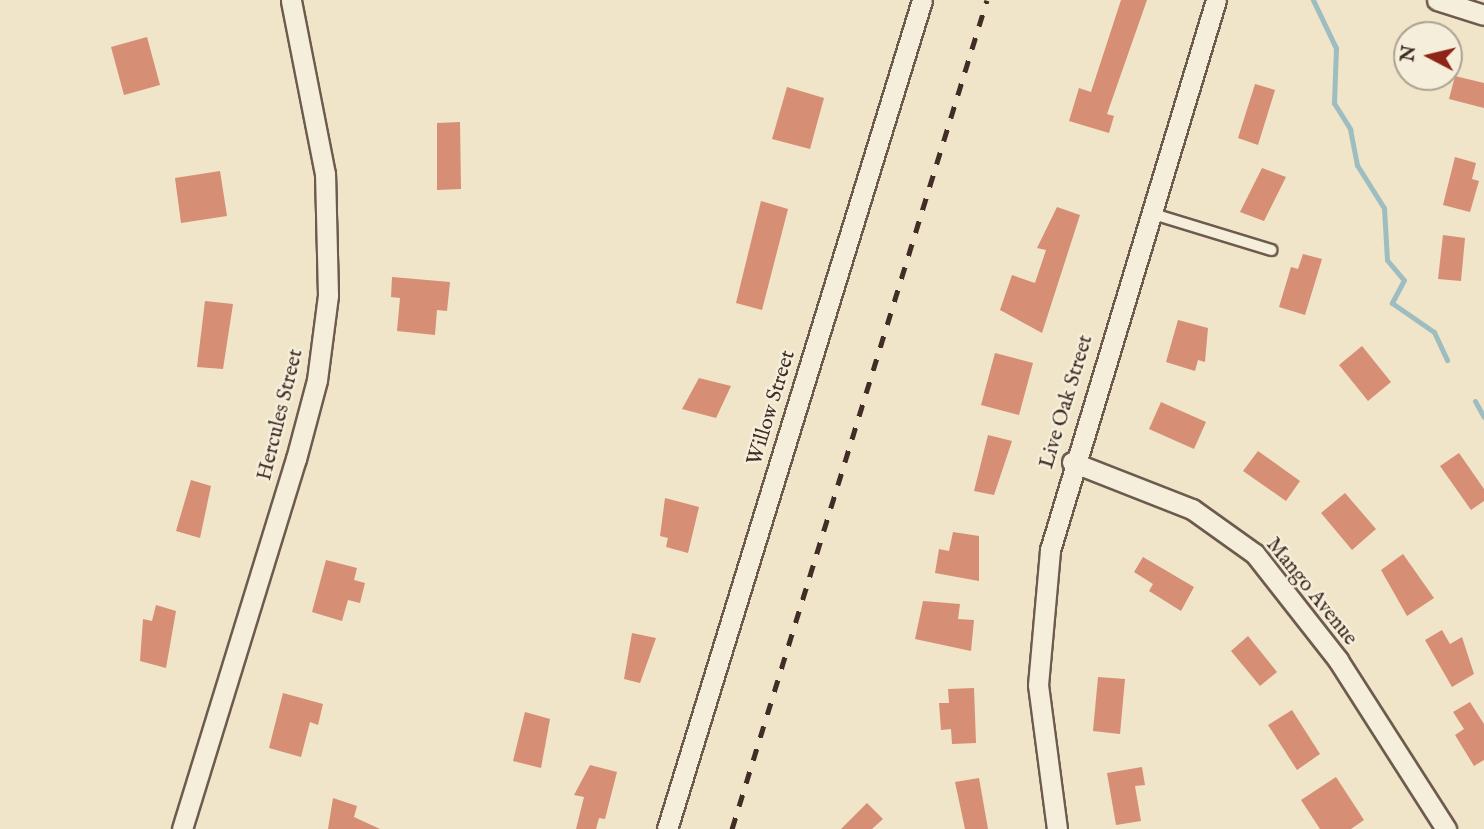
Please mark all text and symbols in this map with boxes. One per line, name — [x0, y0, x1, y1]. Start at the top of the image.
north arrow — [1393, 21, 1463, 91]
text: N — [1396, 44, 1422, 63]
street label: Live Oak Street — [1035, 332, 1099, 472]
street label: Hercules Street — [253, 347, 309, 483]
street label: Willow Street — [743, 348, 801, 468]
street label: Mango Avenue — [1260, 533, 1362, 651]

